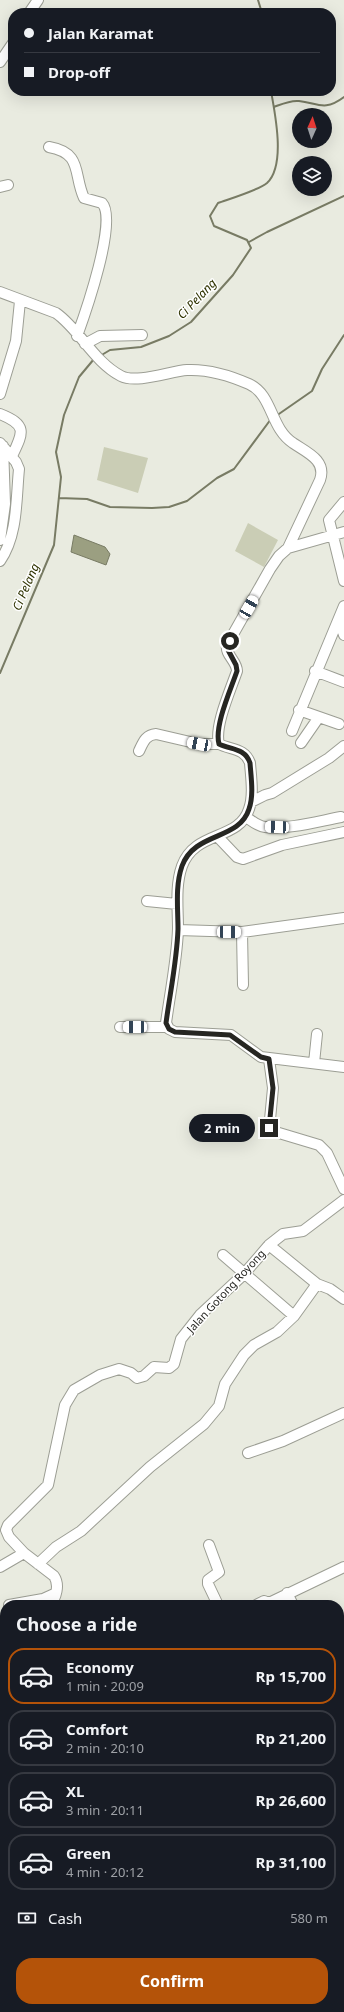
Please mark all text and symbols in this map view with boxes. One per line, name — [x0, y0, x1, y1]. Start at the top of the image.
text: Jalan Karamat — [48, 23, 154, 43]
text: Drop-off — [48, 62, 110, 82]
north arrow — [292, 108, 332, 148]
map controls — [292, 108, 332, 196]
button: layers — [292, 156, 332, 196]
water label: Ci Pelang — [173, 275, 220, 322]
water label: Ci Pelang — [8, 560, 43, 613]
car — [238, 594, 260, 620]
route start — [221, 632, 239, 650]
car — [186, 736, 212, 752]
car — [265, 821, 289, 833]
car — [217, 926, 241, 938]
car — [123, 1021, 147, 1033]
callout: 2 min — [189, 1114, 255, 1142]
text: 2 min — [204, 1119, 240, 1137]
route end — [260, 1119, 278, 1137]
street label: Jalan Gotong Royong — [182, 1246, 268, 1336]
text: Choose a ride — [16, 1612, 137, 1636]
text: Economy — [66, 1657, 134, 1677]
icon: car — [18, 1658, 54, 1694]
text: Rp 15,700 — [256, 1666, 326, 1686]
text: 1 min · 20:09 — [66, 1677, 144, 1695]
text: Comfort — [66, 1719, 128, 1739]
icon: car — [18, 1720, 54, 1756]
text: Rp 21,200 — [256, 1728, 326, 1748]
text: 2 min · 20:10 — [66, 1739, 144, 1757]
text: XL — [66, 1781, 84, 1801]
icon: car — [18, 1782, 54, 1818]
text: Rp 26,600 — [256, 1790, 326, 1810]
text: 3 min · 20:11 — [66, 1801, 144, 1819]
text: Green — [66, 1843, 111, 1863]
icon: car — [18, 1844, 54, 1880]
text: Rp 31,100 — [256, 1852, 326, 1872]
text: 4 min · 20:12 — [66, 1863, 144, 1881]
icon: cash — [16, 1907, 38, 1929]
text: Cash — [48, 1908, 82, 1928]
text: 580 m — [290, 1909, 328, 1927]
button: Confirm — [16, 1958, 328, 2004]

